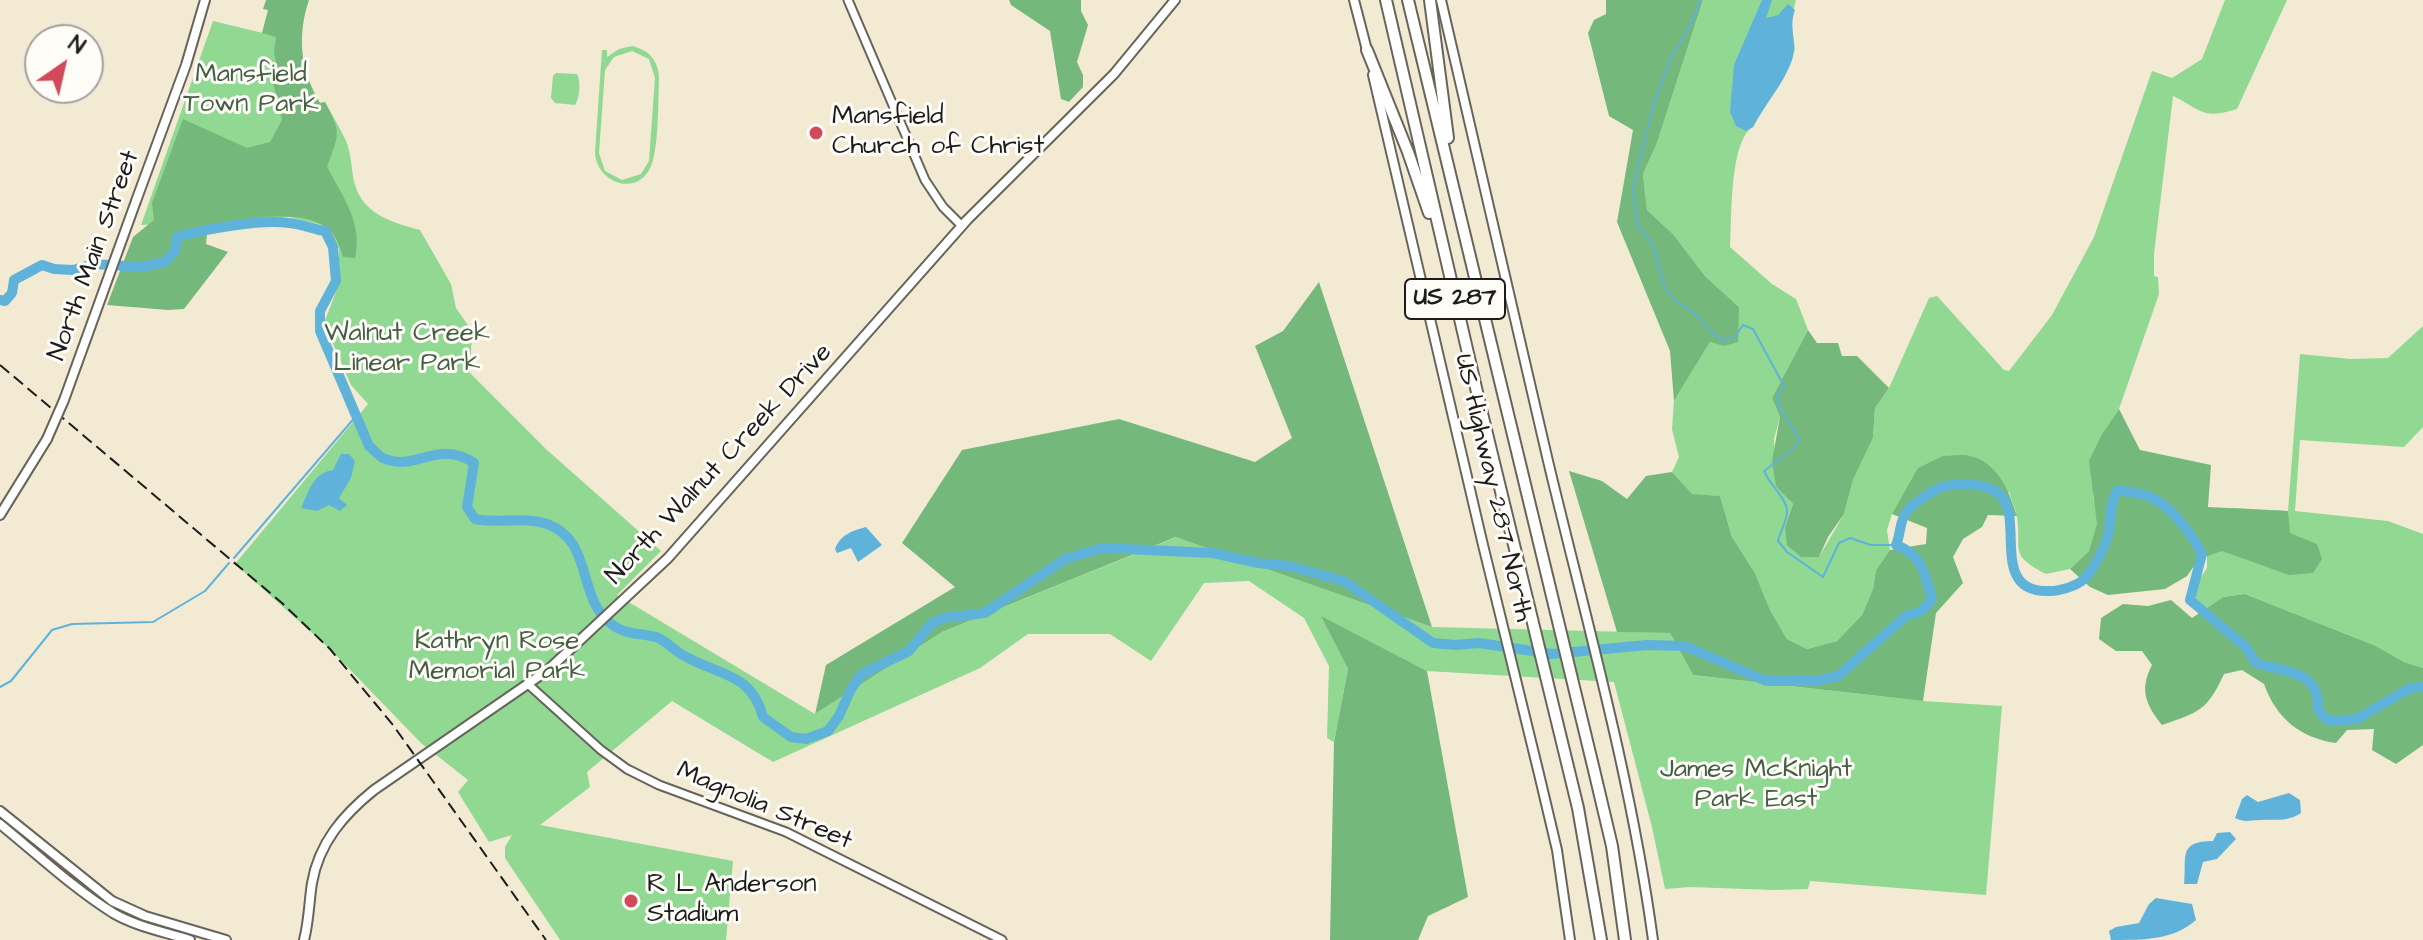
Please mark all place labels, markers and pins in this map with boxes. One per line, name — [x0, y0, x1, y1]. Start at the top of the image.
place label: Mansfield Church of Christ — [832, 102, 1044, 164]
marker: Mansfield Church of Christ — [807, 124, 825, 142]
place label: R L Anderson Stadium — [647, 870, 816, 932]
marker: R L Anderson Stadium — [622, 892, 640, 910]

